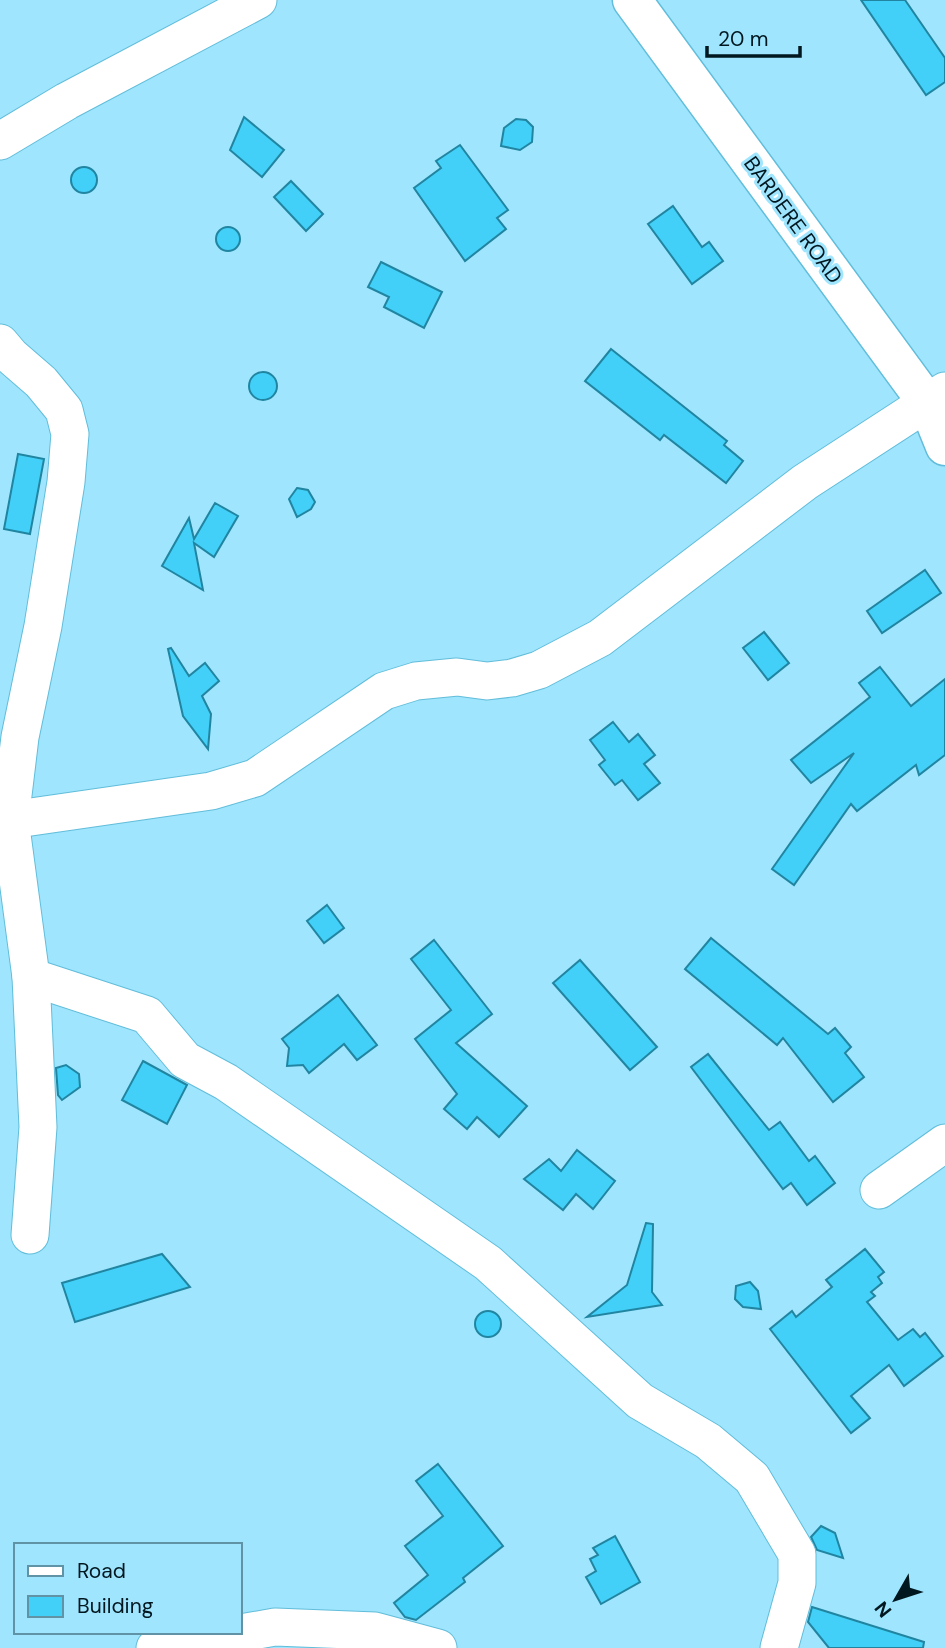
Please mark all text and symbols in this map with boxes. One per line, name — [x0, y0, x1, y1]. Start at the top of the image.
scale bar — [707, 14, 800, 58]
text: 20 m — [718, 25, 769, 53]
street label: BARDERE ROAD — [737, 151, 849, 289]
legend — [14, 1543, 242, 1634]
text: Road — [77, 1557, 126, 1585]
north arrow — [861, 1564, 931, 1634]
text: Building — [77, 1592, 154, 1620]
text: N — [869, 1596, 897, 1623]

